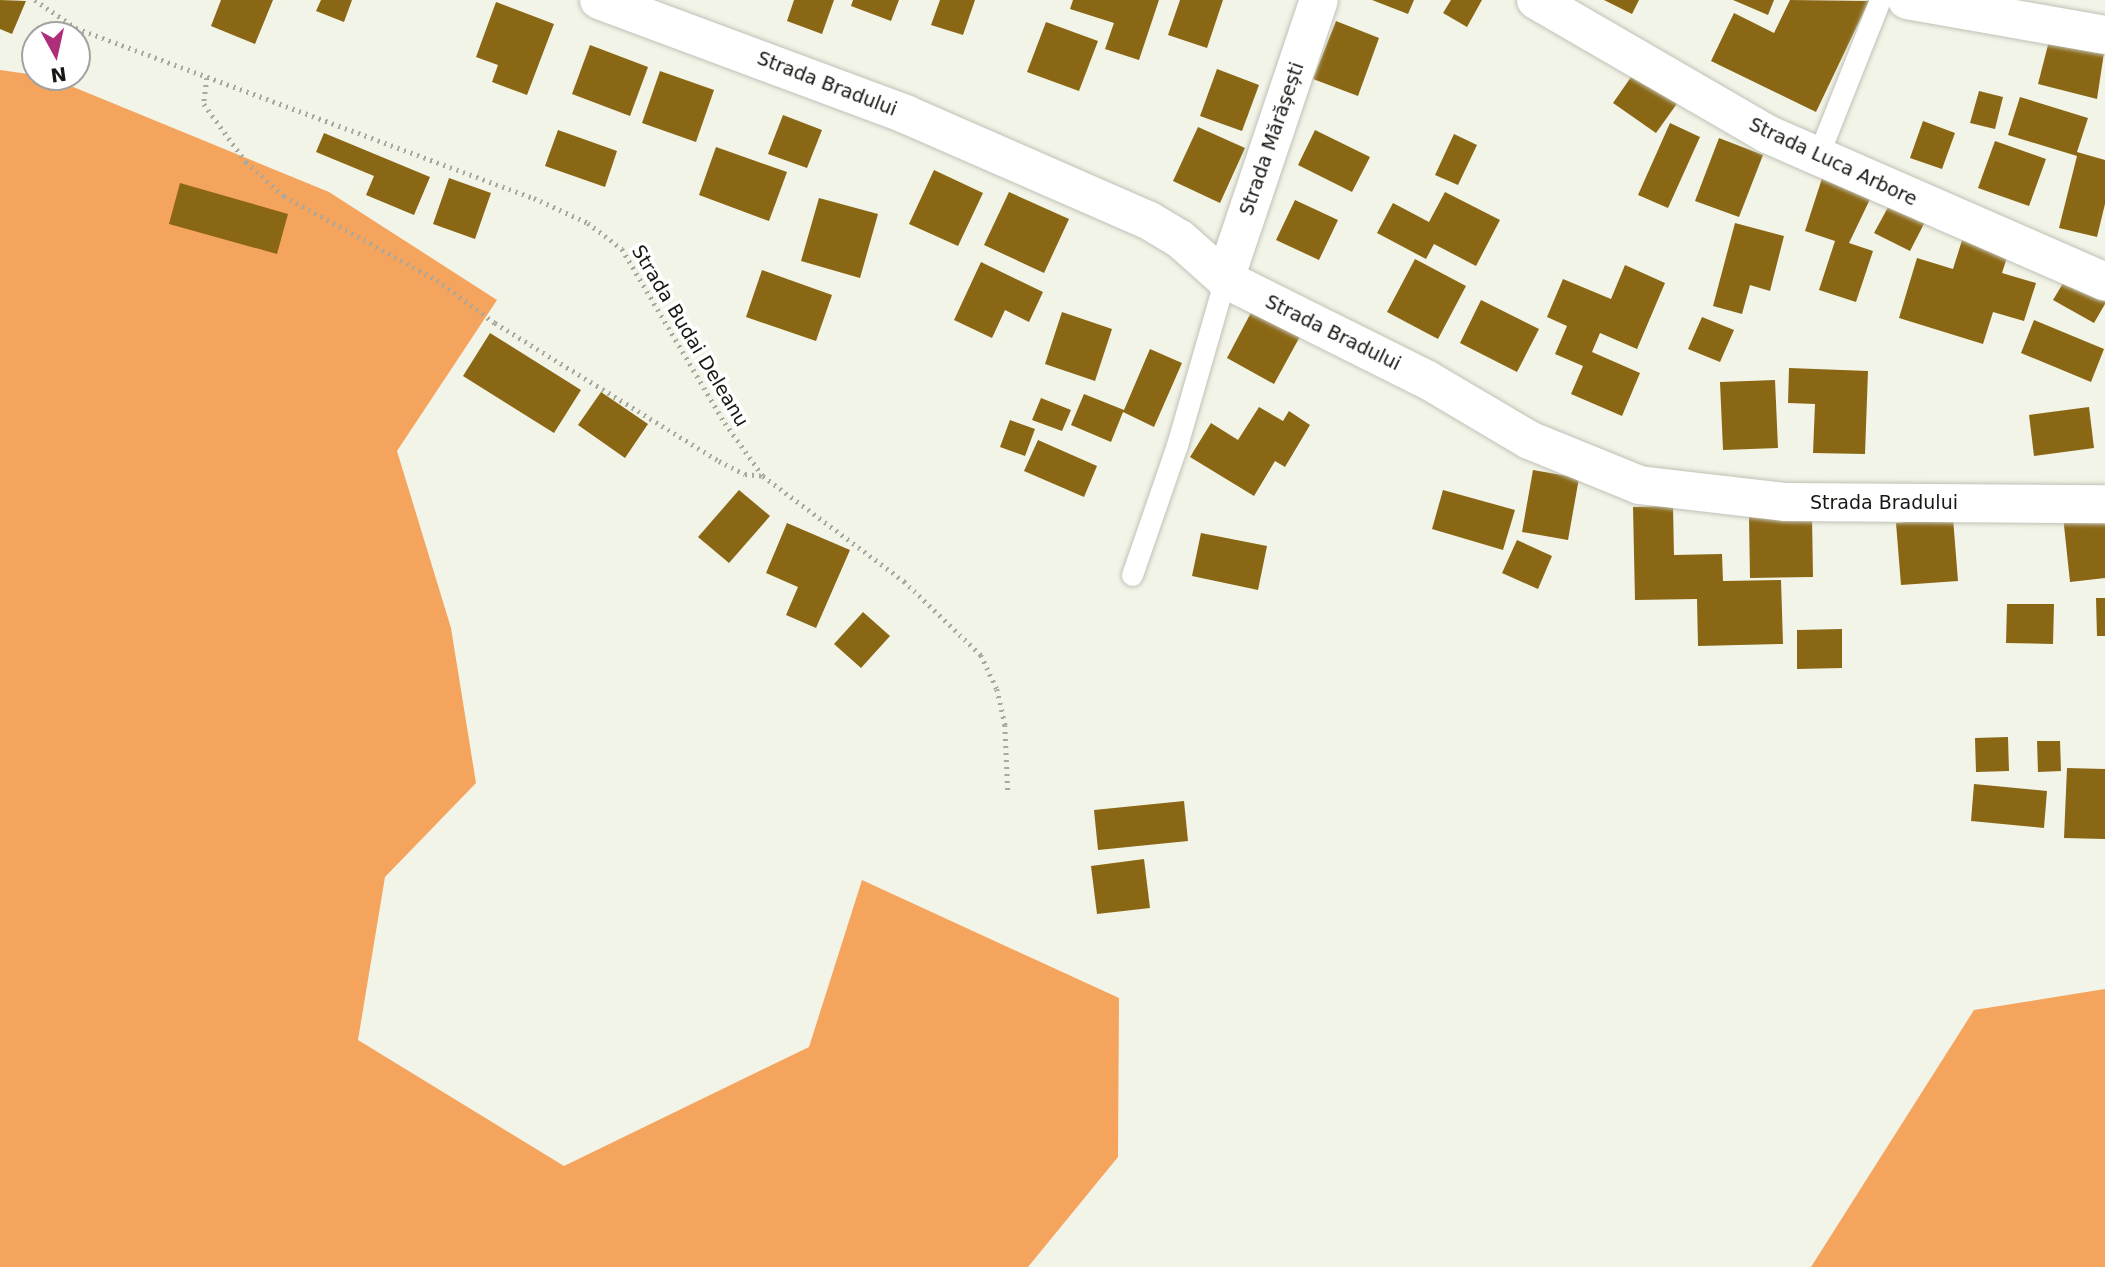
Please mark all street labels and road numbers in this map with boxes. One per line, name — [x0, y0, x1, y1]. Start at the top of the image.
street label: Strada Bradului — [754, 47, 900, 121]
street label: Strada Mărășești — [1235, 59, 1309, 219]
street label: Strada Luca Arbore — [1745, 113, 1921, 211]
street label: Strada Budai Deleanu — [627, 241, 753, 431]
street label: Strada Bradului — [1262, 290, 1404, 376]
street label: Strada Bradului — [1810, 492, 1958, 514]

